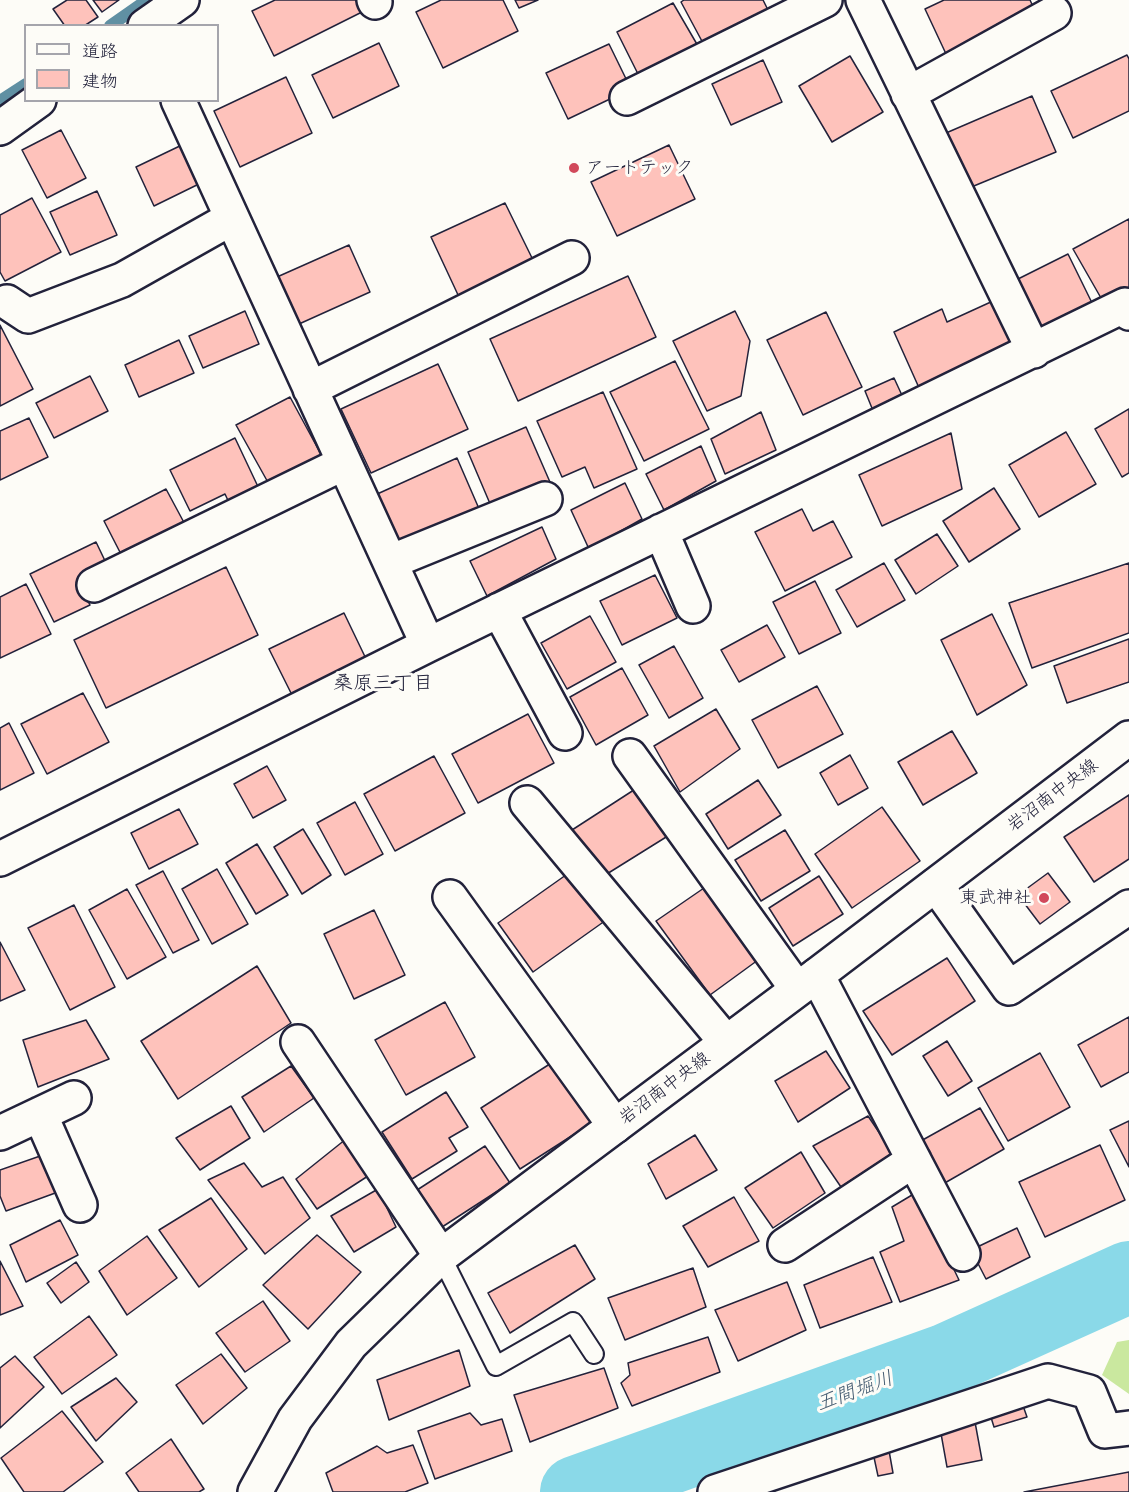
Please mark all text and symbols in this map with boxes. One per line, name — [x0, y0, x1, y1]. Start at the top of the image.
legend — [24, 24, 219, 102]
text: 道路 — [82, 40, 118, 63]
text: 建物 — [82, 70, 118, 93]
place label: アートテック — [586, 157, 693, 179]
marker: アートテック — [567, 161, 581, 175]
district label: 桑原三丁目 — [333, 672, 433, 696]
street label: 岩沼南中央線 — [1003, 755, 1103, 837]
place label: 東武神社 — [960, 887, 1032, 909]
marker: 東武神社 — [1037, 891, 1051, 905]
street label: 岩沼南中央線 — [615, 1048, 715, 1130]
water label: 五間堀川 — [813, 1367, 897, 1417]

